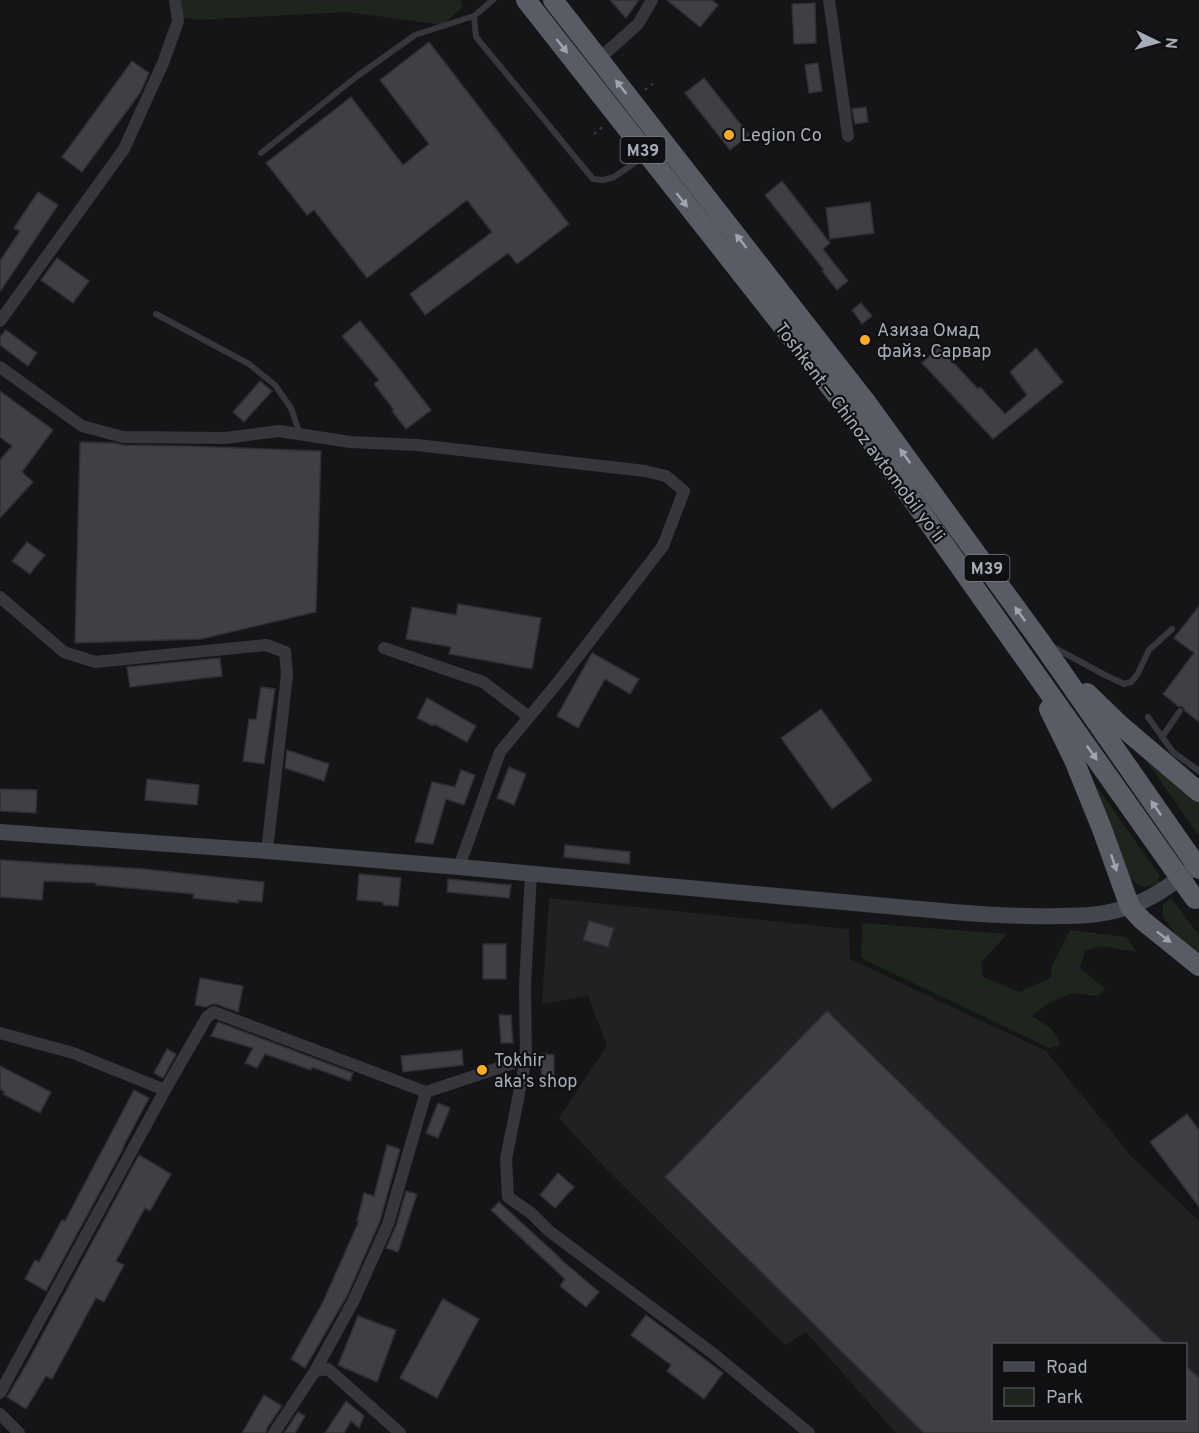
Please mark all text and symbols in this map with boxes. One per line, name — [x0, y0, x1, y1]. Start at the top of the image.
north arrow — [1127, 12, 1187, 72]
text: N — [1159, 37, 1180, 50]
one-way arrow — [556, 38, 569, 54]
one-way arrow — [616, 79, 628, 94]
place label: Legion Co — [741, 125, 822, 148]
marker: Legion Co — [722, 128, 736, 142]
road number: M39 — [620, 137, 666, 163]
one-way arrow — [676, 192, 689, 208]
one-way arrow — [734, 233, 747, 249]
street label: Toshkent — Chinoz avtomobil yoʻli — [769, 318, 949, 547]
place label: Азиза Омад файз. Сарвар — [877, 320, 992, 364]
marker: Азиза Омад файз. Сарвар — [858, 333, 872, 347]
one-way arrow — [900, 448, 912, 463]
road number: M39 — [964, 555, 1010, 581]
one-way arrow — [1014, 606, 1026, 622]
one-way arrow — [1086, 745, 1098, 761]
one-way arrow — [1150, 800, 1162, 816]
one-way arrow — [1110, 854, 1119, 872]
one-way arrow — [1156, 930, 1171, 942]
place label: Tokhir aka's shop — [494, 1050, 578, 1094]
marker: Tokhir aka's shop — [475, 1063, 489, 1077]
legend — [992, 1343, 1187, 1421]
text: Road — [1046, 1357, 1088, 1380]
text: Park — [1046, 1387, 1083, 1410]

